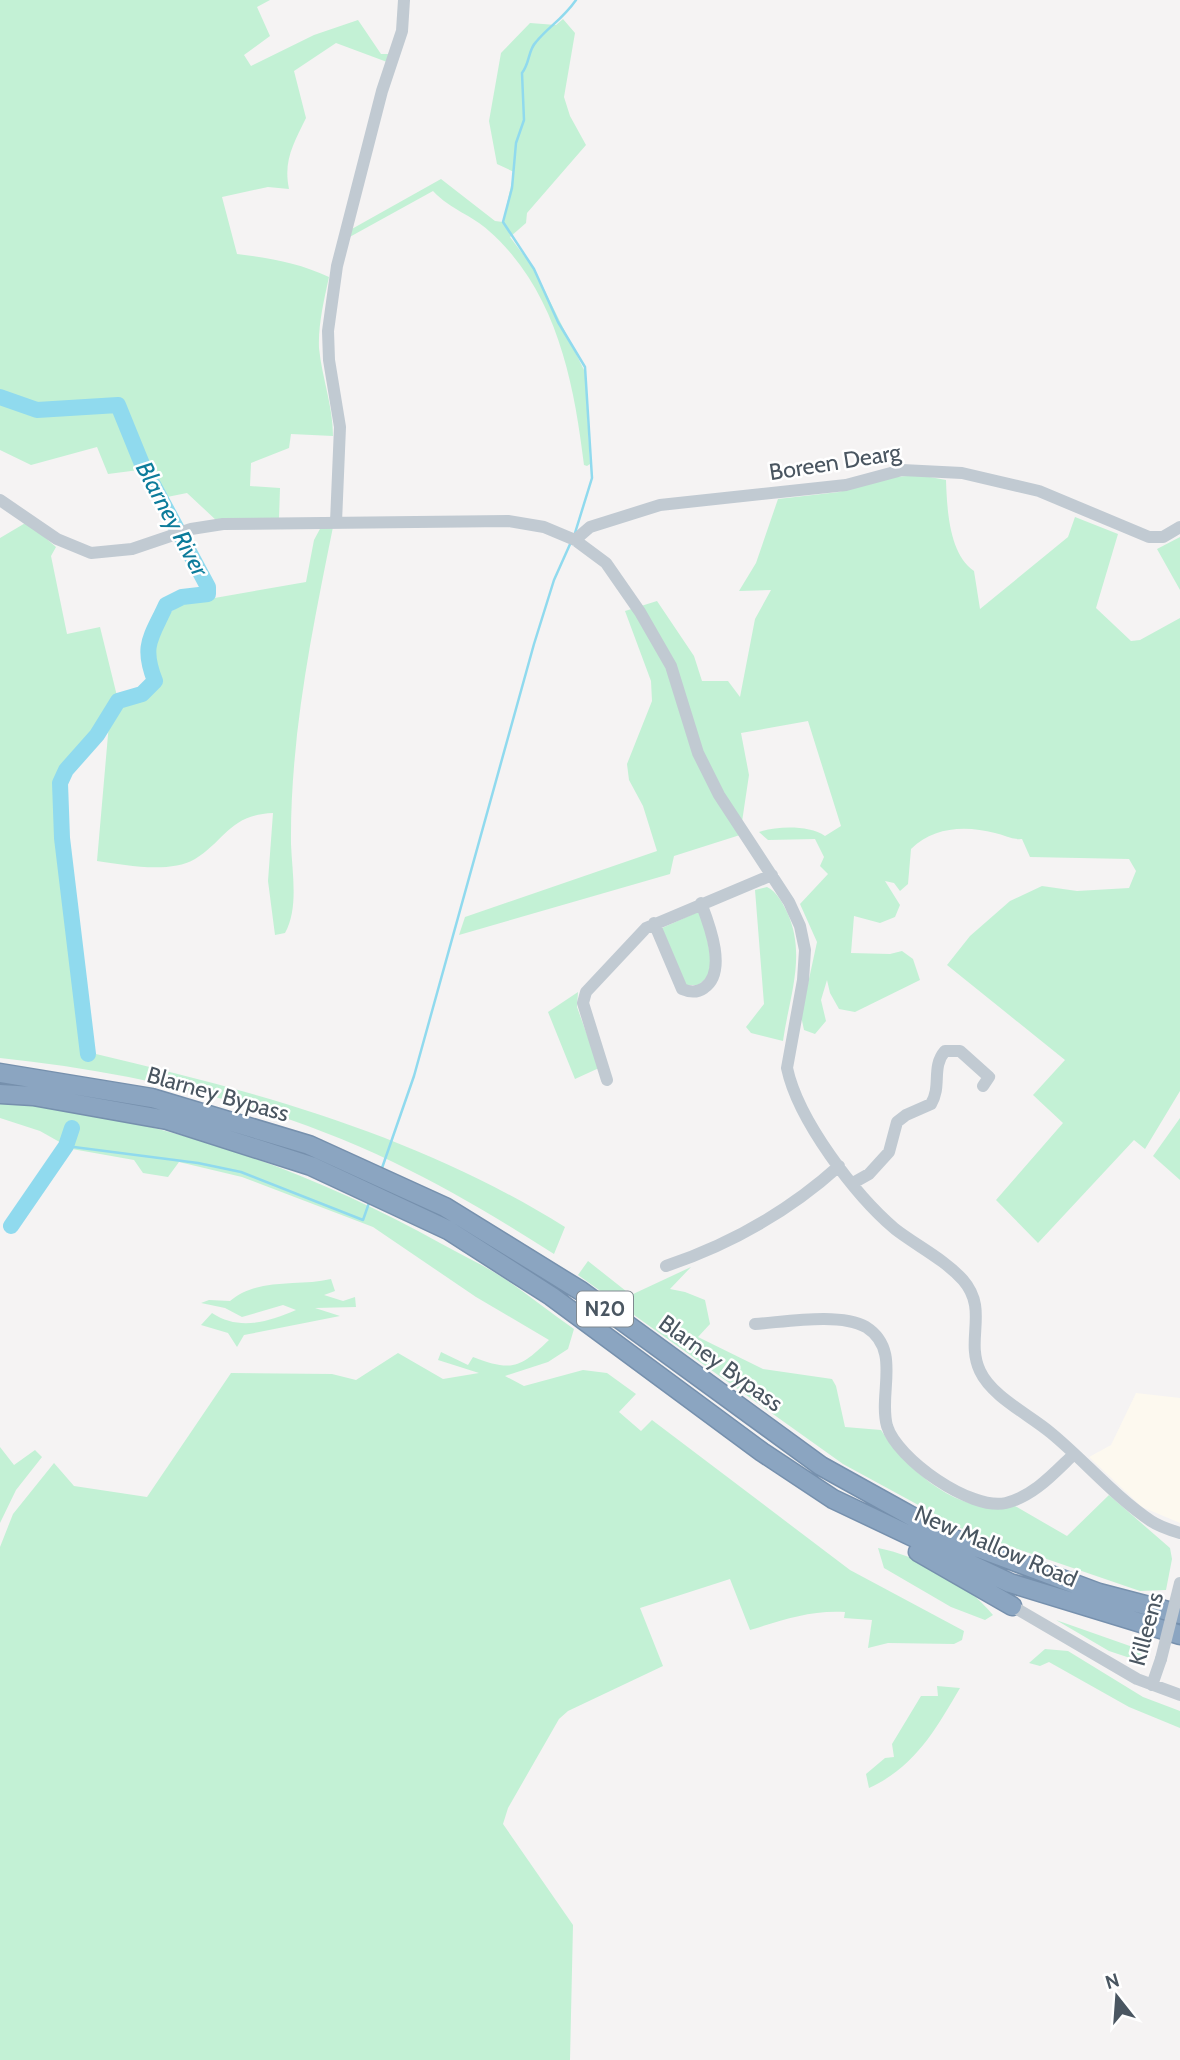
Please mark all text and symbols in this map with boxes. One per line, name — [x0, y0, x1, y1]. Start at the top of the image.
street label: Boreen Dearg — [767, 438, 903, 486]
water label: Blarney River — [130, 456, 216, 583]
street label: Blarney Bypass — [144, 1060, 292, 1128]
road number: N20 — [577, 1292, 633, 1326]
street label: Blarney Bypass — [654, 1309, 788, 1417]
street label: New Mallow Road — [910, 1499, 1082, 1593]
street label: Killeens — [1123, 1589, 1169, 1669]
north arrow — [1082, 1962, 1152, 2032]
text: N — [1102, 1968, 1122, 1994]

